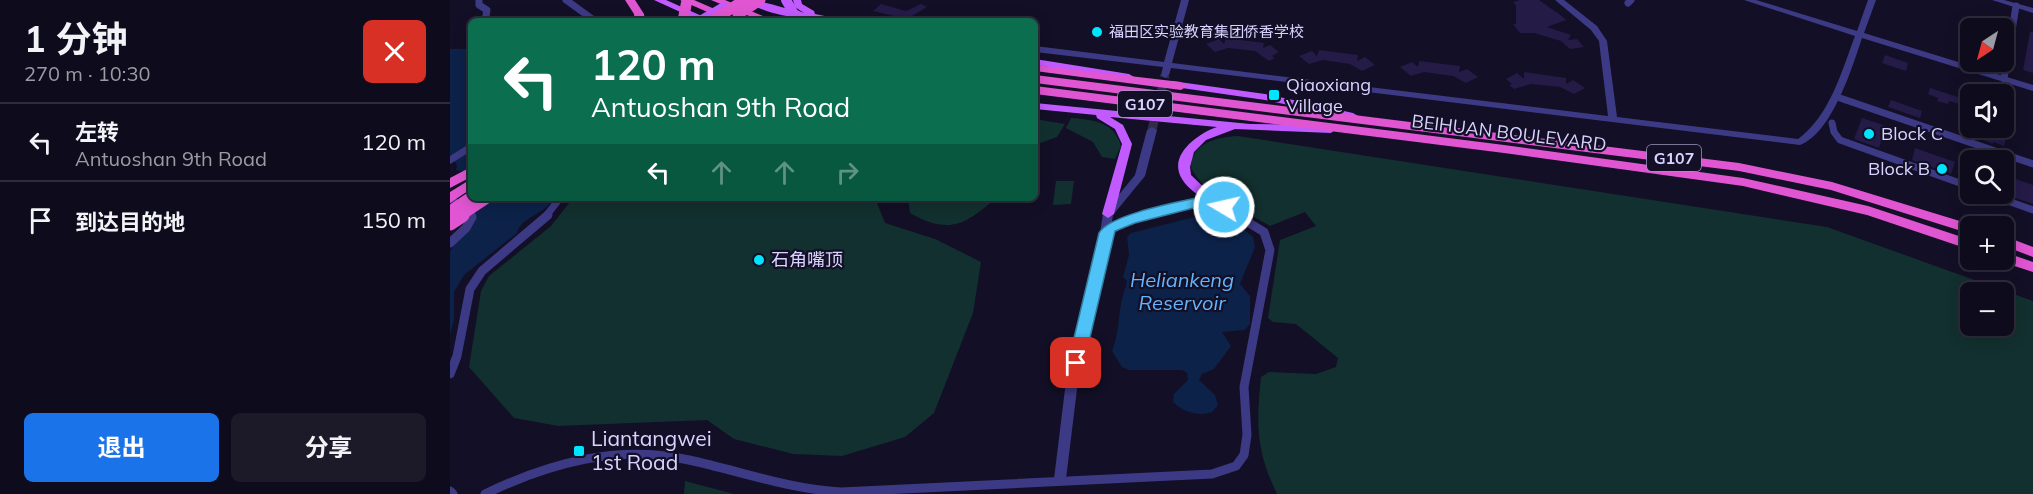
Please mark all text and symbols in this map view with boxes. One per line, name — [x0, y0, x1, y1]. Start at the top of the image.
text: 1 分钟 — [24, 16, 127, 61]
north arrow — [1960, 18, 2014, 72]
map controls — [1960, 18, 2014, 336]
button: close — [363, 20, 426, 83]
place label: 福田区实验教育集团侨香学校 — [1109, 22, 1304, 41]
marker: 福田区实验教育集团侨香学校 — [1090, 25, 1104, 39]
text: 120 m — [591, 38, 716, 91]
icon: left — [492, 42, 570, 120]
text: 270 m · 10:30 — [24, 61, 150, 86]
place label: Qiaoxiang Village — [1286, 73, 1371, 117]
button: sound — [1960, 84, 2014, 138]
marker: Qiaoxiang Village — [1267, 88, 1281, 102]
text: Antuoshan 9th Road — [591, 90, 850, 124]
road number: G107 — [1118, 91, 1172, 117]
street label: BEIHUAN BOULEVARD — [1410, 109, 1608, 156]
text: 左转 — [75, 118, 119, 146]
place label: Block C — [1881, 122, 1943, 145]
icon: left — [24, 126, 57, 159]
marker: Block C — [1862, 127, 1876, 141]
text: 120 m — [361, 128, 426, 156]
road number: G107 — [1647, 145, 1701, 171]
text: Antuoshan 9th Road — [75, 146, 267, 171]
button: search — [1960, 150, 2014, 204]
icon: left — [642, 156, 675, 189]
icon: ahead — [705, 156, 738, 189]
icon: ahead — [768, 156, 801, 189]
icon: right — [831, 156, 864, 189]
place label: Block B — [1868, 157, 1930, 180]
marker: Block B — [1935, 162, 1949, 176]
position arrow — [1192, 175, 1256, 239]
icon: arrive — [24, 204, 57, 237]
text: 150 m — [361, 206, 426, 234]
text: 到达目的地 — [75, 208, 185, 236]
button: + — [1960, 216, 2014, 270]
place label: 石角嘴顶 — [771, 248, 843, 271]
marker: 石角嘴顶 — [752, 253, 766, 267]
water label: Heliankeng Reservoir — [1130, 267, 1234, 315]
button: − — [1960, 282, 2014, 336]
pin — [1050, 337, 1101, 388]
icon: arrive — [1059, 346, 1092, 379]
button: 退出 — [24, 413, 219, 482]
button: 分享 — [231, 413, 426, 482]
place label: Liantangwei 1st Road — [591, 425, 712, 475]
marker: Liantangwei 1st Road — [572, 444, 586, 458]

